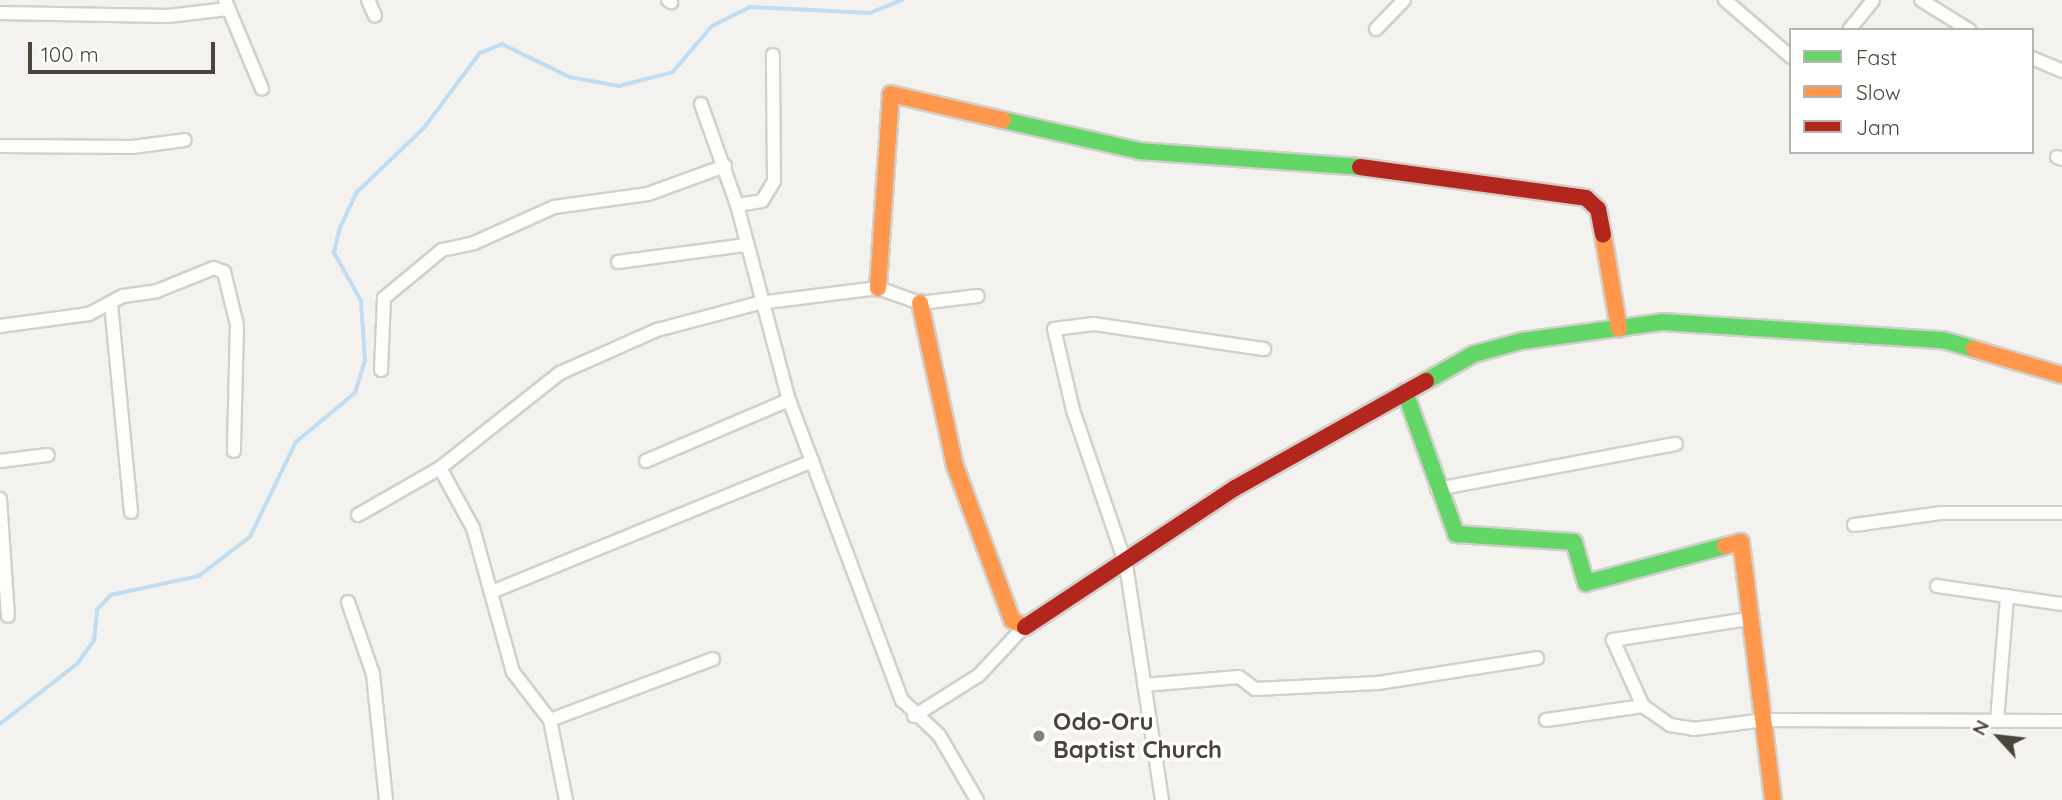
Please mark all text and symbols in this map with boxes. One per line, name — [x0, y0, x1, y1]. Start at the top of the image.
scale bar — [32, 28, 219, 72]
legend — [1789, 28, 2034, 154]
text: 100 m — [41, 41, 99, 67]
text: Fast — [1856, 44, 1897, 70]
text: Slow — [1856, 79, 1901, 105]
text: Jam — [1856, 114, 1900, 140]
north arrow — [1964, 702, 2034, 772]
place label: Odo-Oru Baptist Church — [1053, 708, 1222, 764]
text: N — [1966, 716, 1994, 739]
marker: Odo-Oru Baptist Church — [1031, 728, 1047, 744]

